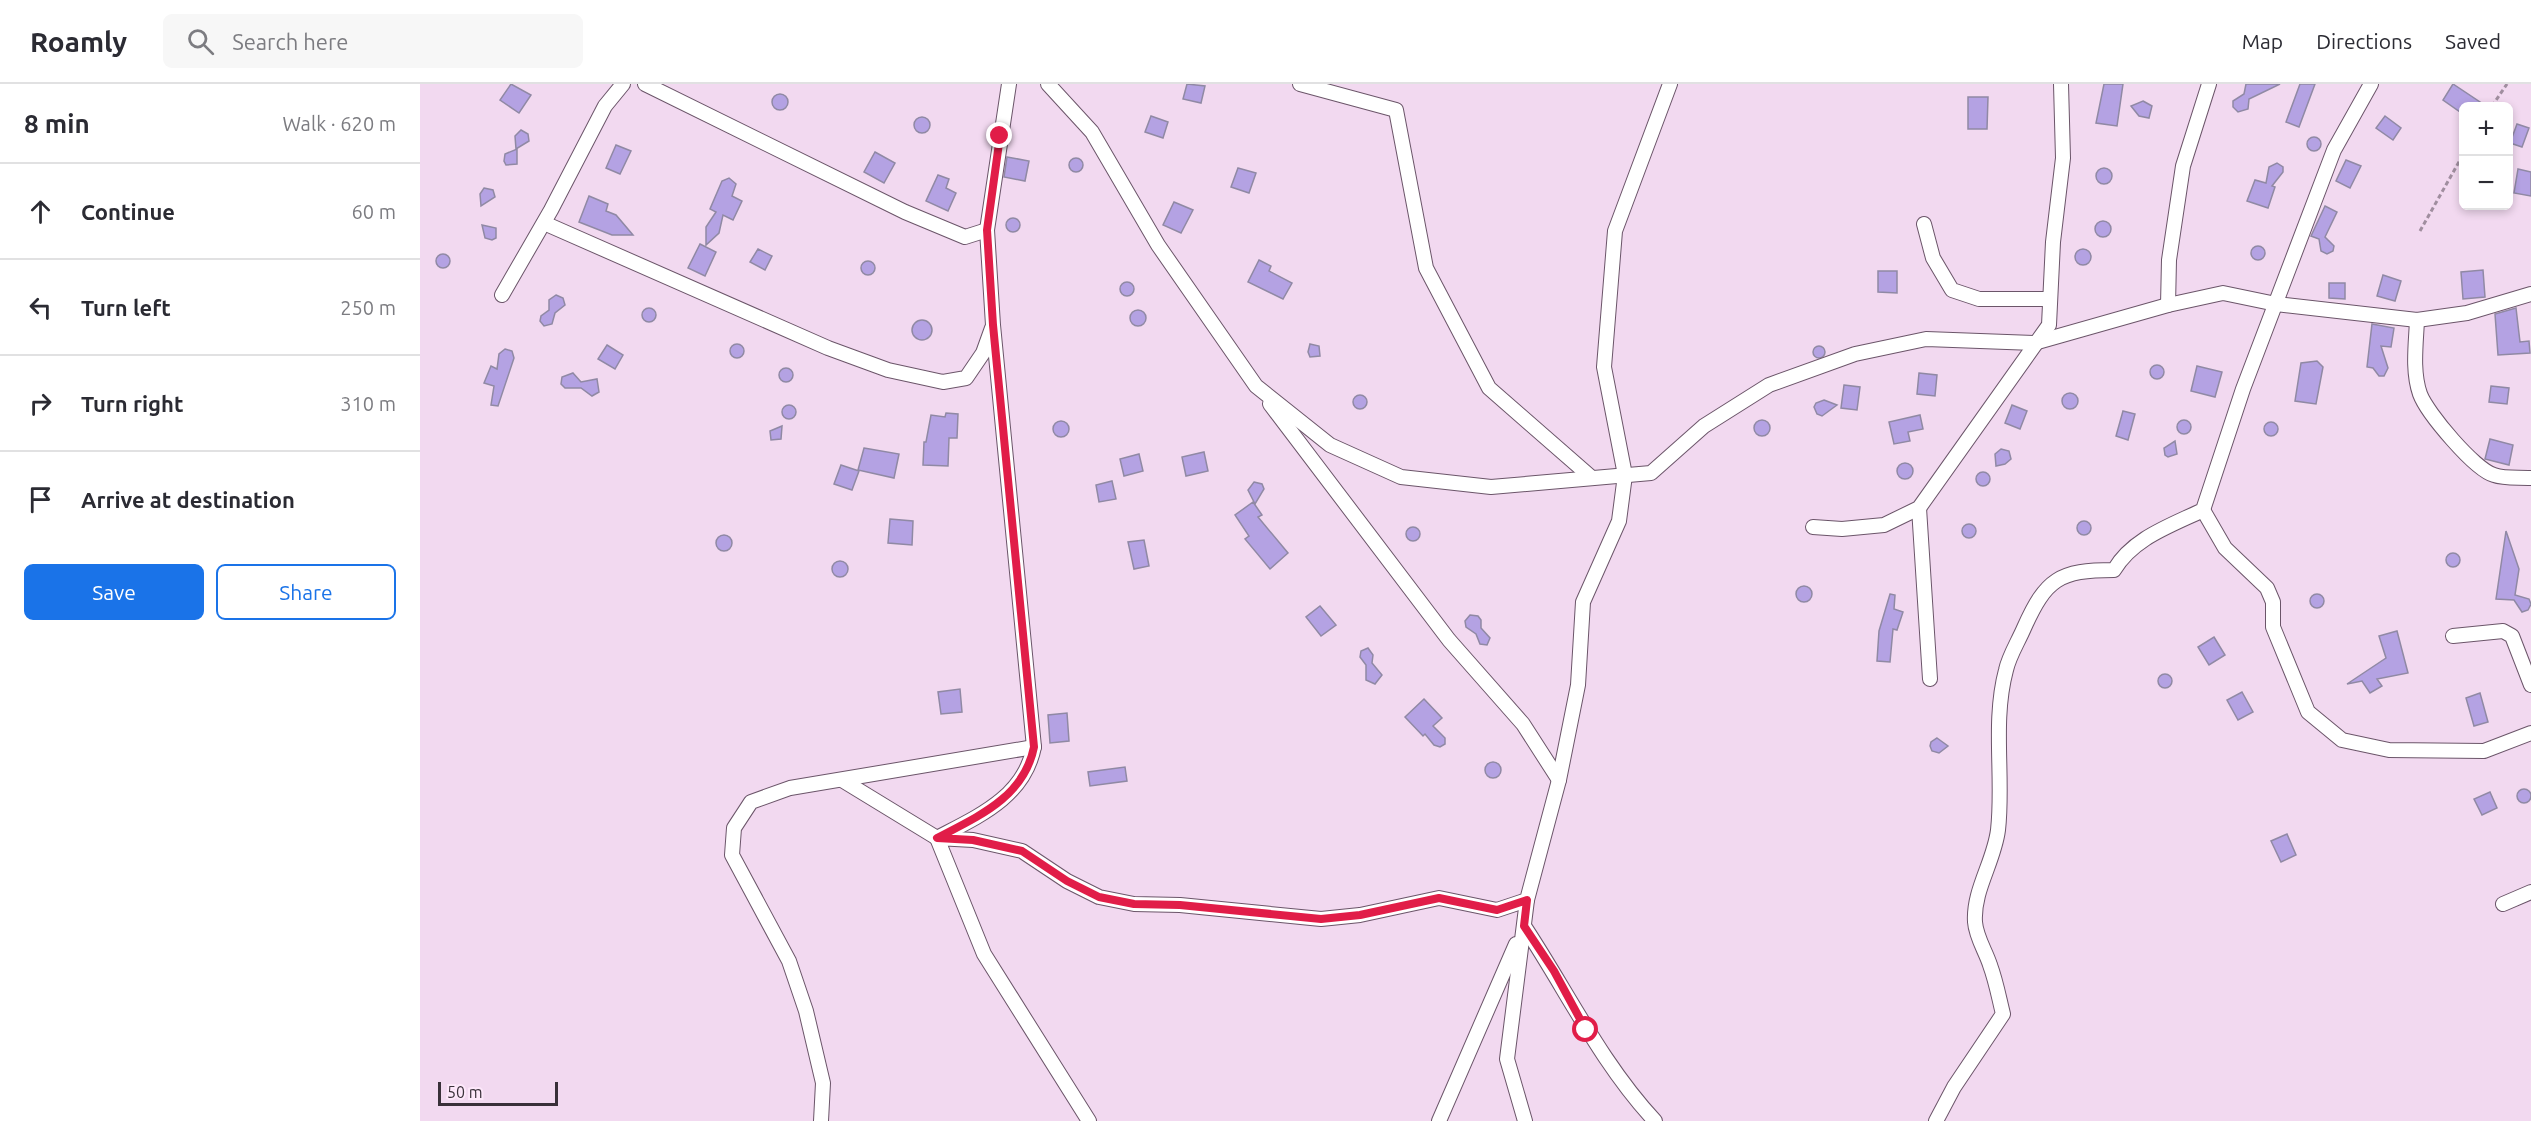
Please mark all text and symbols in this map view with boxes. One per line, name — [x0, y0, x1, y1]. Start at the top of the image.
search box — [163, 14, 583, 68]
icon: search — [184, 25, 217, 58]
text: Roamly — [30, 26, 127, 57]
text: Search here — [232, 29, 348, 54]
text: Map — [2242, 29, 2283, 53]
text: Directions — [2316, 29, 2412, 53]
text: Saved — [2445, 29, 2501, 53]
map controls — [2459, 102, 2513, 210]
button: + — [2459, 102, 2513, 156]
text: 8 min — [24, 109, 90, 138]
text: Walk · 620 m — [283, 112, 396, 135]
route end — [986, 122, 1012, 148]
button: − — [2459, 156, 2513, 210]
icon: ahead — [24, 195, 57, 228]
text: Continue — [81, 199, 175, 224]
text: 60 m — [352, 200, 396, 223]
icon: left — [24, 291, 57, 324]
text: Turn left — [81, 295, 171, 320]
text: 250 m — [340, 296, 396, 319]
icon: right — [24, 387, 57, 420]
text: Turn right — [81, 391, 183, 416]
text: 310 m — [340, 392, 396, 415]
icon: arrive — [24, 483, 57, 516]
text: Arrive at destination — [81, 487, 295, 512]
button: Save — [24, 564, 204, 620]
button: Share — [216, 564, 396, 620]
route start — [1572, 1016, 1598, 1042]
scale bar — [438, 1079, 558, 1106]
text: 50 m — [447, 1083, 483, 1101]

